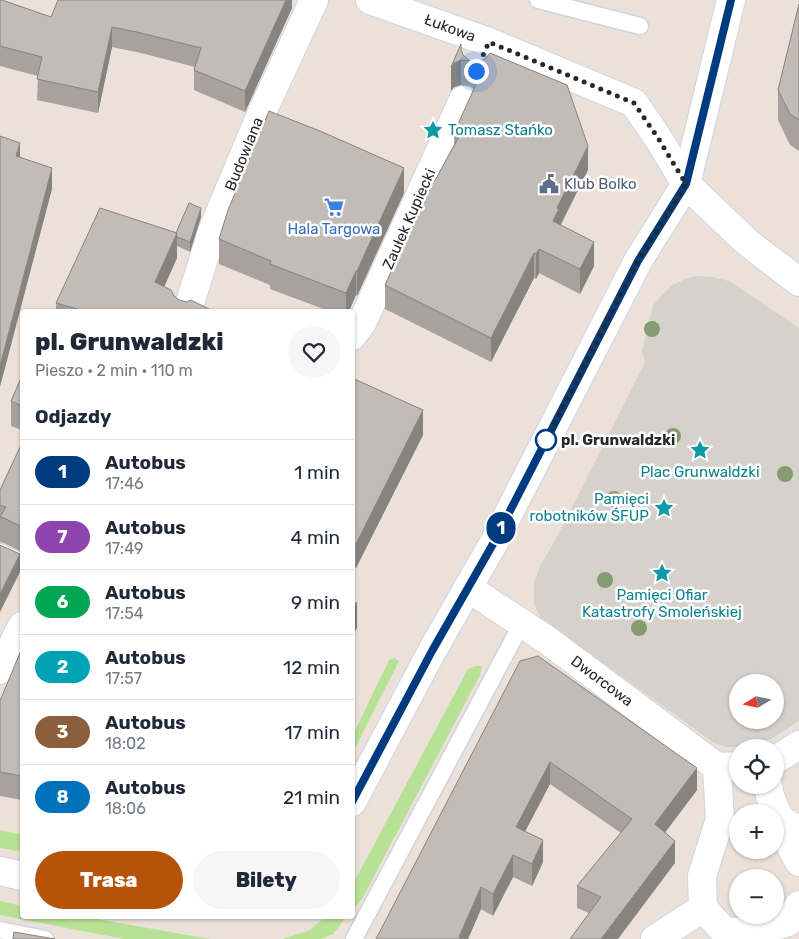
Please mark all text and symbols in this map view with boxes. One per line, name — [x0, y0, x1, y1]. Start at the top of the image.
street label: Łukowa — [422, 10, 478, 46]
your location — [464, 59, 489, 84]
street label: Budowlana — [221, 115, 267, 193]
place icon: Tomasz Stańko — [422, 119, 444, 141]
place label: Tomasz Stańko — [448, 121, 553, 139]
street label: Zaułek Kupiecki — [379, 166, 439, 272]
public building icon: Klub Bolko — [538, 173, 560, 195]
place label: Klub Bolko — [564, 175, 637, 193]
supermarket icon: Hala Targowa — [323, 196, 345, 218]
place label: Hala Targowa — [288, 220, 380, 238]
button: heart — [288, 326, 340, 378]
text: pl. Grunwaldzki — [35, 328, 224, 356]
text: Pieszo · 2 min · 110 m — [35, 361, 193, 380]
text: Odjazdy — [35, 405, 111, 428]
marker: pl. Grunwaldzki — [535, 429, 557, 451]
place label: pl. Grunwaldzki — [561, 431, 675, 449]
place icon: Plac Grunwaldzki — [689, 439, 711, 461]
text: Autobus — [105, 451, 186, 474]
text: 1 — [58, 461, 67, 483]
text: 1 min — [294, 461, 340, 484]
place label: Plac Grunwaldzki — [640, 463, 760, 481]
text: 17:46 — [105, 474, 144, 493]
place label: Pamięci robotników ŚFUP — [529, 490, 649, 525]
place icon: Pamięci robotników ŚFUP — [653, 497, 675, 519]
line badge: 1 — [485, 512, 517, 544]
text: Autobus — [105, 516, 186, 539]
text: 1 — [497, 517, 505, 539]
text: 7 — [57, 526, 68, 548]
text: 4 min — [291, 526, 340, 549]
text: 17:49 — [105, 539, 143, 558]
place icon: Pamięci Ofiar Katastrofy Smoleńskiej — [651, 562, 673, 584]
text: Autobus — [105, 581, 186, 604]
place label: Pamięci Ofiar Katastrofy Smoleńskiej — [582, 586, 742, 621]
text: 6 — [57, 591, 68, 613]
text: 9 min — [291, 591, 340, 614]
text: 17:54 — [105, 604, 144, 623]
text: Autobus — [105, 646, 186, 669]
street label: Dworcowa — [567, 652, 637, 710]
text: 2 — [57, 656, 68, 678]
text: 12 min — [283, 656, 340, 679]
text: 17:57 — [105, 669, 142, 688]
north arrow — [729, 674, 784, 729]
map controls — [729, 674, 784, 924]
text: Autobus — [105, 711, 186, 734]
text: 3 — [57, 721, 68, 743]
text: 17 min — [284, 721, 340, 744]
text: 18:02 — [105, 734, 146, 753]
button: locate — [729, 739, 784, 794]
text: Autobus — [105, 776, 186, 799]
text: 8 — [56, 786, 69, 808]
text: 21 min — [283, 786, 340, 809]
text: 18:06 — [105, 799, 146, 818]
button: + — [729, 804, 784, 859]
button: Trasa — [35, 851, 183, 909]
button: Bilety — [193, 851, 340, 909]
button: − — [729, 869, 784, 924]

